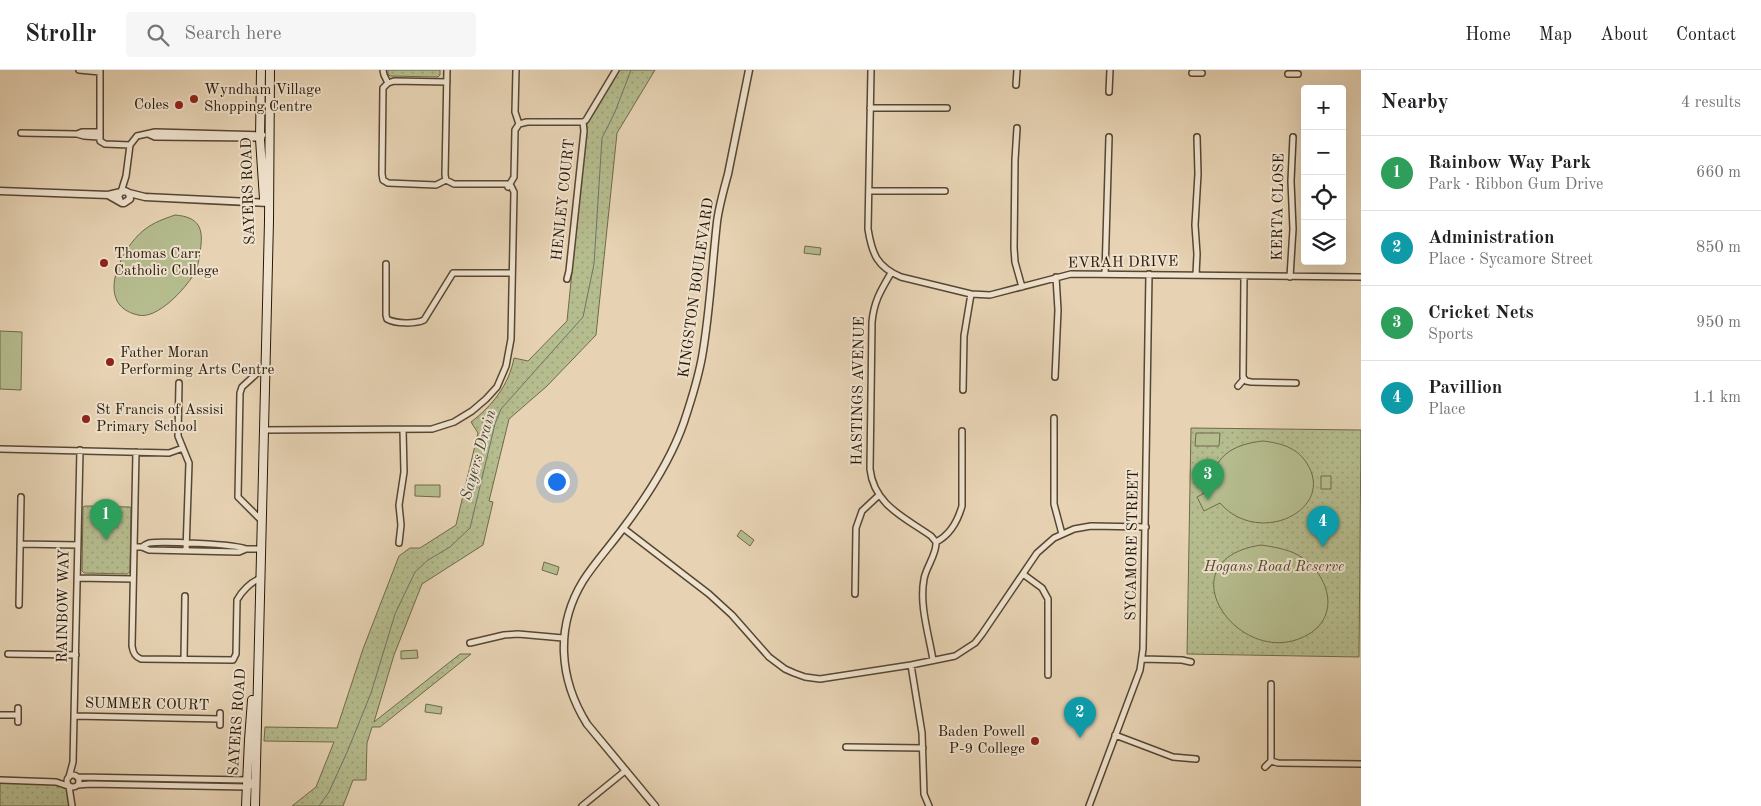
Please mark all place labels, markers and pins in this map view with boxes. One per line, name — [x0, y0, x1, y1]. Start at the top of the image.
place label: Wyndham Village Shopping Centre — [204, 83, 321, 115]
marker: Wyndham Village Shopping Centre — [188, 93, 200, 105]
place label: Coles — [134, 98, 169, 113]
marker: Coles — [173, 99, 185, 111]
place label: Thomas Carr Catholic College — [114, 247, 219, 279]
marker: Thomas Carr Catholic College — [98, 257, 110, 269]
place label: Father Moran Performing Arts Centre — [120, 346, 274, 378]
marker: Father Moran Performing Arts Centre — [104, 356, 116, 368]
place label: St Francis of Assisi Primary School — [96, 403, 224, 435]
marker: St Francis of Assisi Primary School — [80, 413, 92, 425]
pin: 3 — [1192, 459, 1224, 500]
pin: 1 — [90, 499, 122, 540]
pin: 4 — [1307, 506, 1339, 547]
pin: 2 — [1064, 697, 1096, 738]
place label: Baden Powell P-9 College — [938, 725, 1025, 757]
marker: Baden Powell P-9 College — [1029, 735, 1041, 747]

